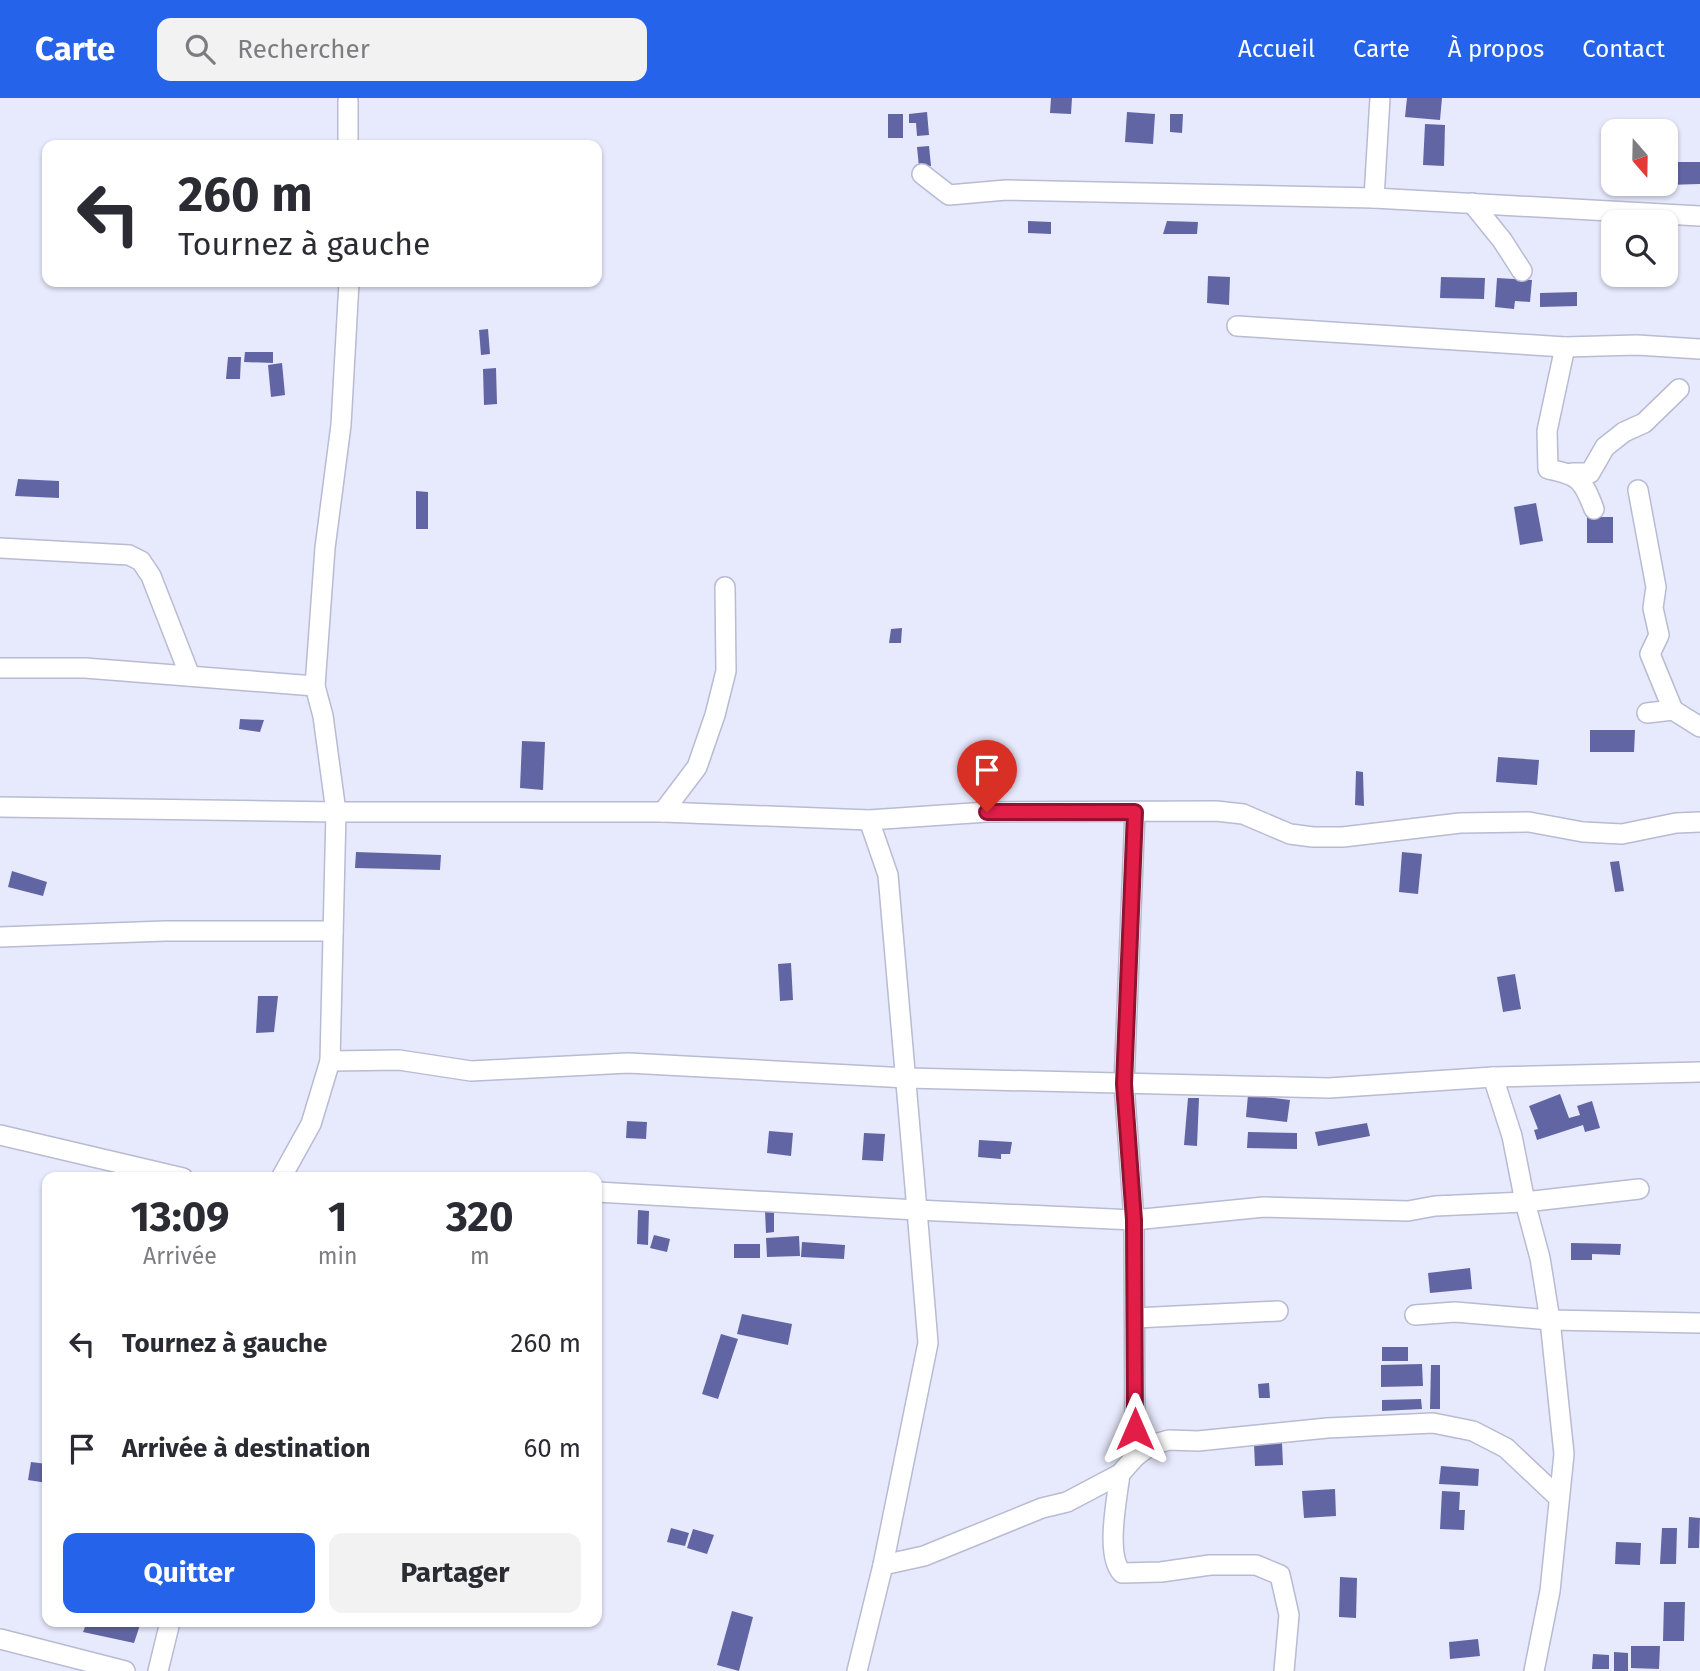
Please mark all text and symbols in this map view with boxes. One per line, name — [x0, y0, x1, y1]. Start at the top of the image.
search box — [157, 18, 647, 81]
text: Carte — [35, 29, 115, 69]
icon: search — [181, 30, 219, 68]
text: Rechercher — [237, 34, 370, 65]
text: Accueil — [1238, 35, 1315, 63]
text: Carte — [1353, 35, 1410, 63]
text: À propos — [1448, 35, 1544, 63]
text: Contact — [1582, 35, 1665, 63]
north arrow — [1601, 119, 1678, 196]
map controls — [1601, 119, 1678, 287]
text: 260 m — [178, 165, 313, 224]
icon: left — [63, 168, 154, 259]
button: search — [1601, 210, 1678, 287]
text: Tournez à gauche — [178, 225, 430, 263]
pin — [957, 740, 1017, 812]
icon: arrive — [968, 751, 1006, 789]
text: 13:09 — [130, 1192, 229, 1242]
text: 1 — [328, 1192, 347, 1242]
text: 320 — [446, 1192, 514, 1242]
text: Arrivée — [143, 1242, 217, 1270]
text: min — [318, 1242, 358, 1270]
text: m — [470, 1242, 490, 1270]
icon: left — [63, 1325, 101, 1363]
text: Tournez à gauche — [122, 1328, 327, 1359]
text: 260 m — [511, 1328, 581, 1359]
position arrow — [1098, 1392, 1172, 1466]
icon: arrive — [63, 1430, 101, 1468]
text: Arrivée à destination — [122, 1433, 371, 1464]
text: 60 m — [523, 1433, 581, 1464]
button: Quitter — [63, 1533, 315, 1613]
button: Partager — [329, 1533, 581, 1613]

